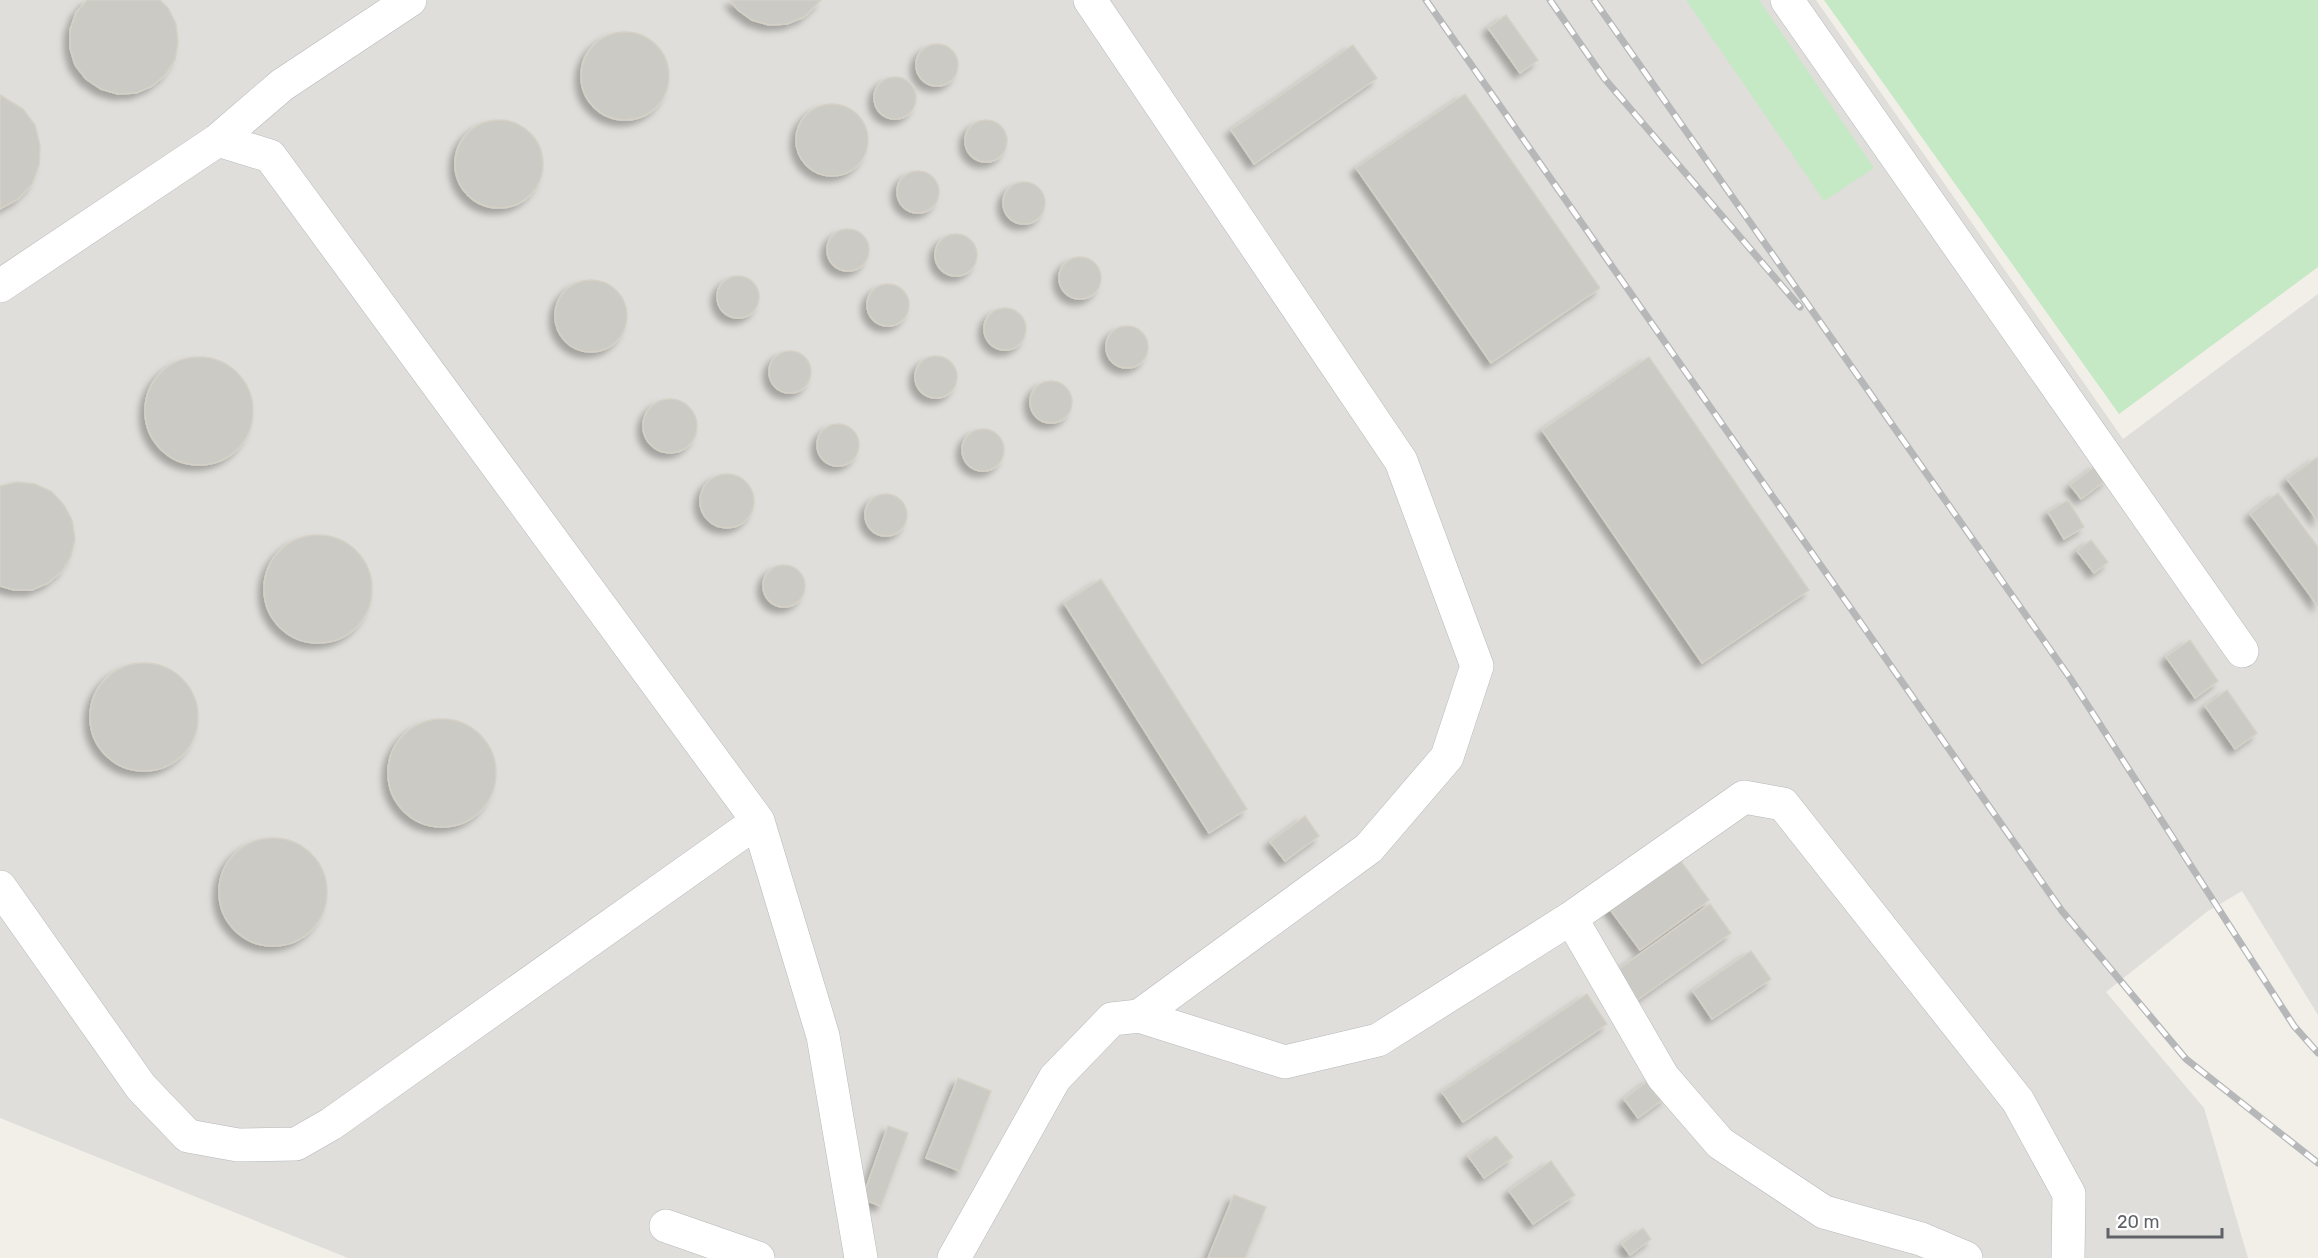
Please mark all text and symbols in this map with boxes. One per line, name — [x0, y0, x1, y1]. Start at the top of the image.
scale bar — [2108, 1201, 2222, 1239]
text: 20 m — [2117, 1211, 2159, 1233]

